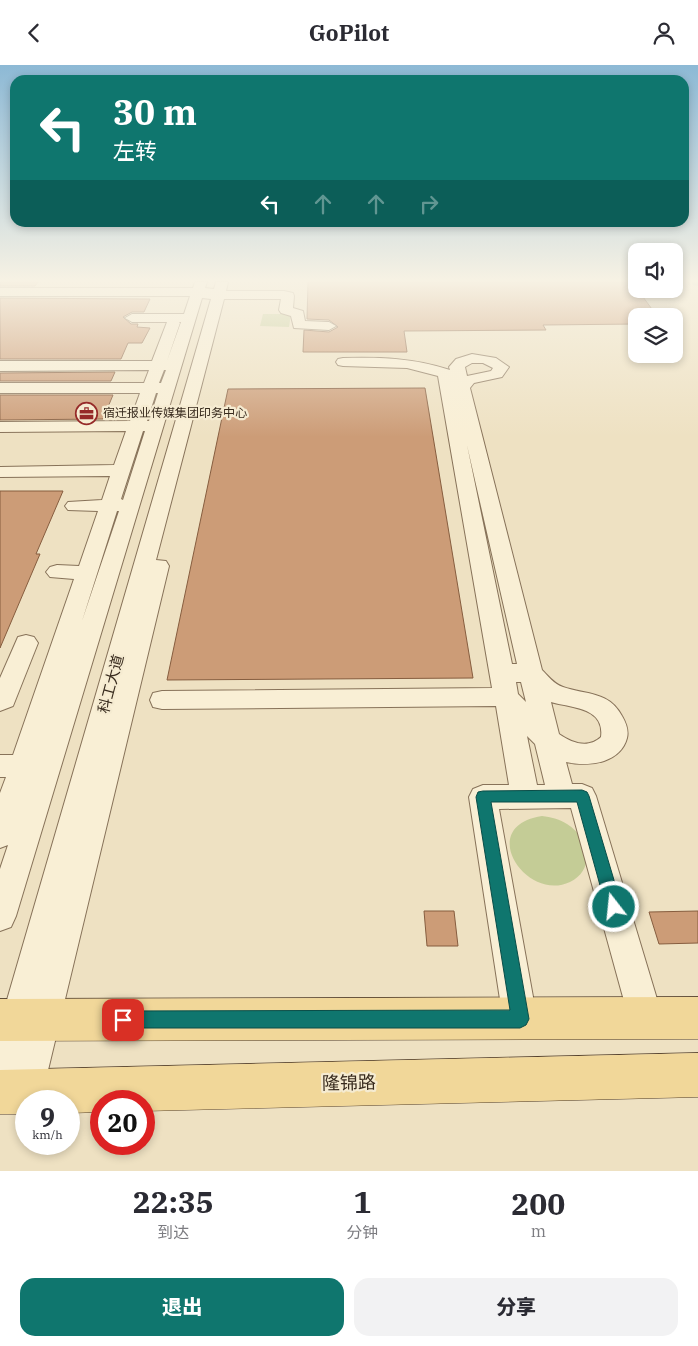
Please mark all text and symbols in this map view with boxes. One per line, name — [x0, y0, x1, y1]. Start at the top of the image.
text: GoPilot — [309, 18, 389, 47]
icon: back — [20, 19, 48, 47]
icon: person — [650, 19, 678, 47]
text: 30 m — [113, 89, 197, 135]
icon: left — [30, 95, 95, 160]
text: 左转 — [113, 136, 157, 165]
icon: left — [256, 190, 284, 218]
icon: ahead — [309, 190, 337, 218]
icon: ahead — [362, 190, 390, 218]
icon: right — [415, 190, 443, 218]
map controls — [628, 243, 683, 363]
button: sound — [628, 243, 683, 298]
button: layers — [628, 308, 683, 363]
office icon: 宿迁报业传媒集团印务中心 — [75, 401, 99, 425]
place label: 宿迁报业传媒集团印务中心 — [103, 405, 247, 420]
street label: 科工大道 — [94, 652, 127, 715]
position arrow — [587, 880, 639, 932]
pin — [102, 999, 144, 1041]
icon: arrive — [109, 1006, 137, 1034]
street label: 隆锦路 — [322, 1071, 376, 1094]
speed limit sign: 20 — [90, 1090, 155, 1155]
text: 9 — [40, 1100, 55, 1133]
text: km/h — [32, 1127, 63, 1142]
text: 22:35 — [133, 1182, 214, 1221]
text: 1 — [354, 1182, 372, 1221]
text: 200 — [511, 1184, 565, 1223]
text: m — [531, 1221, 546, 1241]
text: 到达 — [157, 1222, 189, 1242]
text: 分钟 — [347, 1222, 379, 1242]
button: 退出 — [20, 1278, 344, 1336]
button: 分享 — [354, 1278, 678, 1336]

